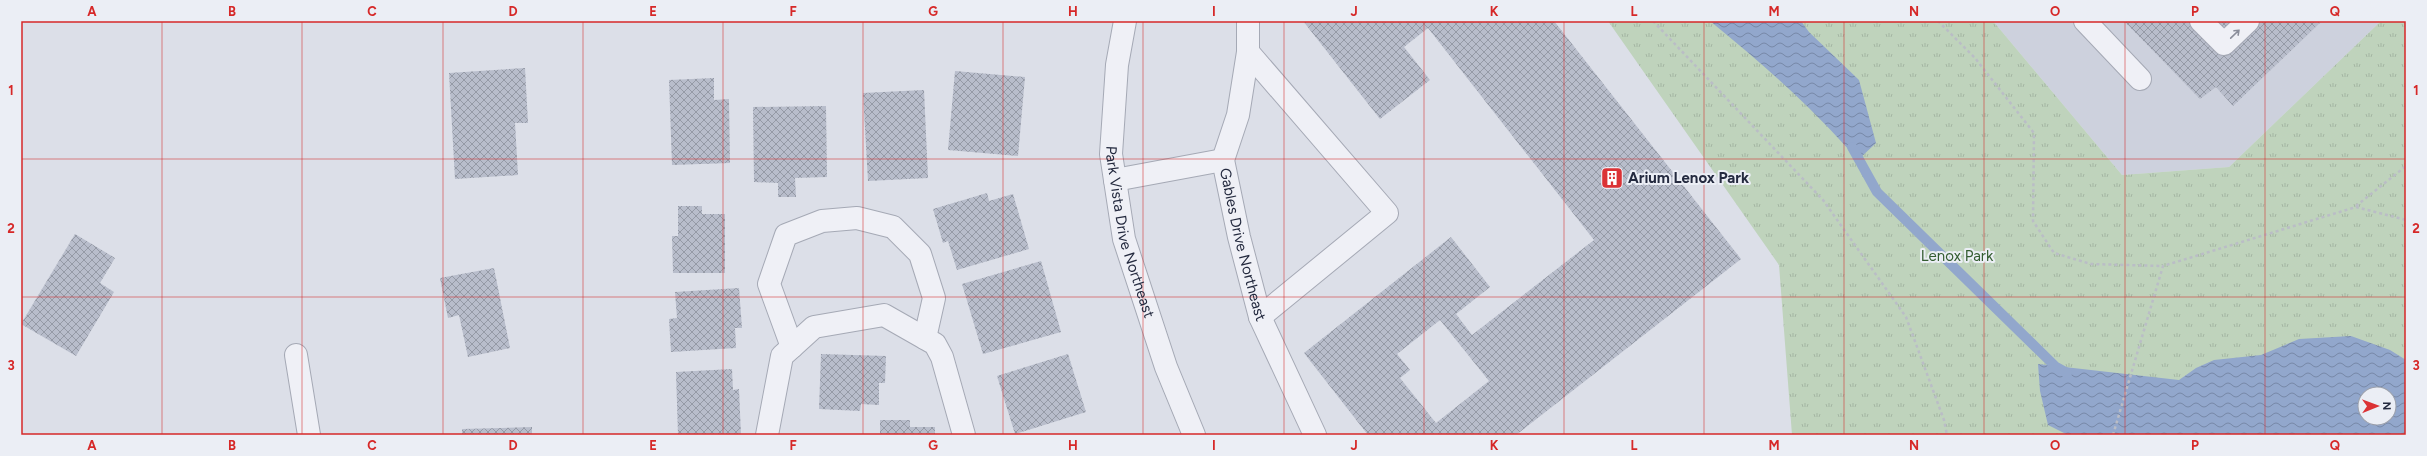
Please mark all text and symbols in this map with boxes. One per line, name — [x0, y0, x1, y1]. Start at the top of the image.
text: A — [87, 4, 97, 19]
text: B — [228, 4, 236, 19]
text: C — [367, 4, 377, 19]
text: D — [508, 4, 518, 19]
text: E — [649, 4, 657, 19]
text: F — [789, 4, 797, 19]
text: G — [928, 4, 938, 19]
text: H — [1068, 4, 1078, 19]
text: I — [1212, 4, 1216, 19]
text: J — [1350, 4, 1358, 19]
text: K — [1490, 4, 1499, 19]
text: L — [1631, 4, 1638, 19]
text: M — [1768, 4, 1780, 19]
text: N — [1909, 4, 1919, 19]
text: O — [2050, 4, 2060, 19]
text: P — [2191, 4, 2199, 19]
text: Q — [2330, 4, 2340, 19]
one-way arrow — [2230, 29, 2240, 39]
text: 1 — [8, 83, 14, 98]
text: 1 — [2413, 83, 2419, 98]
street label: Park Vista Drive Northeast — [1102, 145, 1158, 320]
building icon: Arium Lenox Park — [1599, 165, 1625, 191]
street label: Gables Drive Northeast — [1216, 167, 1270, 324]
place label: Arium Lenox Park — [1628, 169, 1749, 187]
text: 2 — [7, 221, 15, 236]
text: 2 — [2412, 221, 2420, 236]
park label: Lenox Park — [1921, 247, 1994, 265]
text: 3 — [7, 358, 15, 373]
text: 3 — [2412, 358, 2420, 373]
north arrow — [2357, 386, 2397, 426]
text: N — [2380, 401, 2393, 410]
text: A — [87, 438, 97, 453]
text: B — [228, 438, 236, 453]
text: C — [367, 438, 377, 453]
text: D — [508, 438, 518, 453]
text: E — [649, 438, 657, 453]
text: F — [789, 438, 797, 453]
text: G — [928, 438, 938, 453]
text: H — [1068, 438, 1078, 453]
text: I — [1212, 438, 1216, 453]
text: J — [1350, 438, 1358, 453]
text: K — [1490, 438, 1499, 453]
text: L — [1631, 438, 1638, 453]
text: M — [1768, 438, 1780, 453]
text: N — [1909, 438, 1919, 453]
text: O — [2050, 438, 2060, 453]
text: P — [2191, 438, 2199, 453]
text: Q — [2330, 438, 2340, 453]

